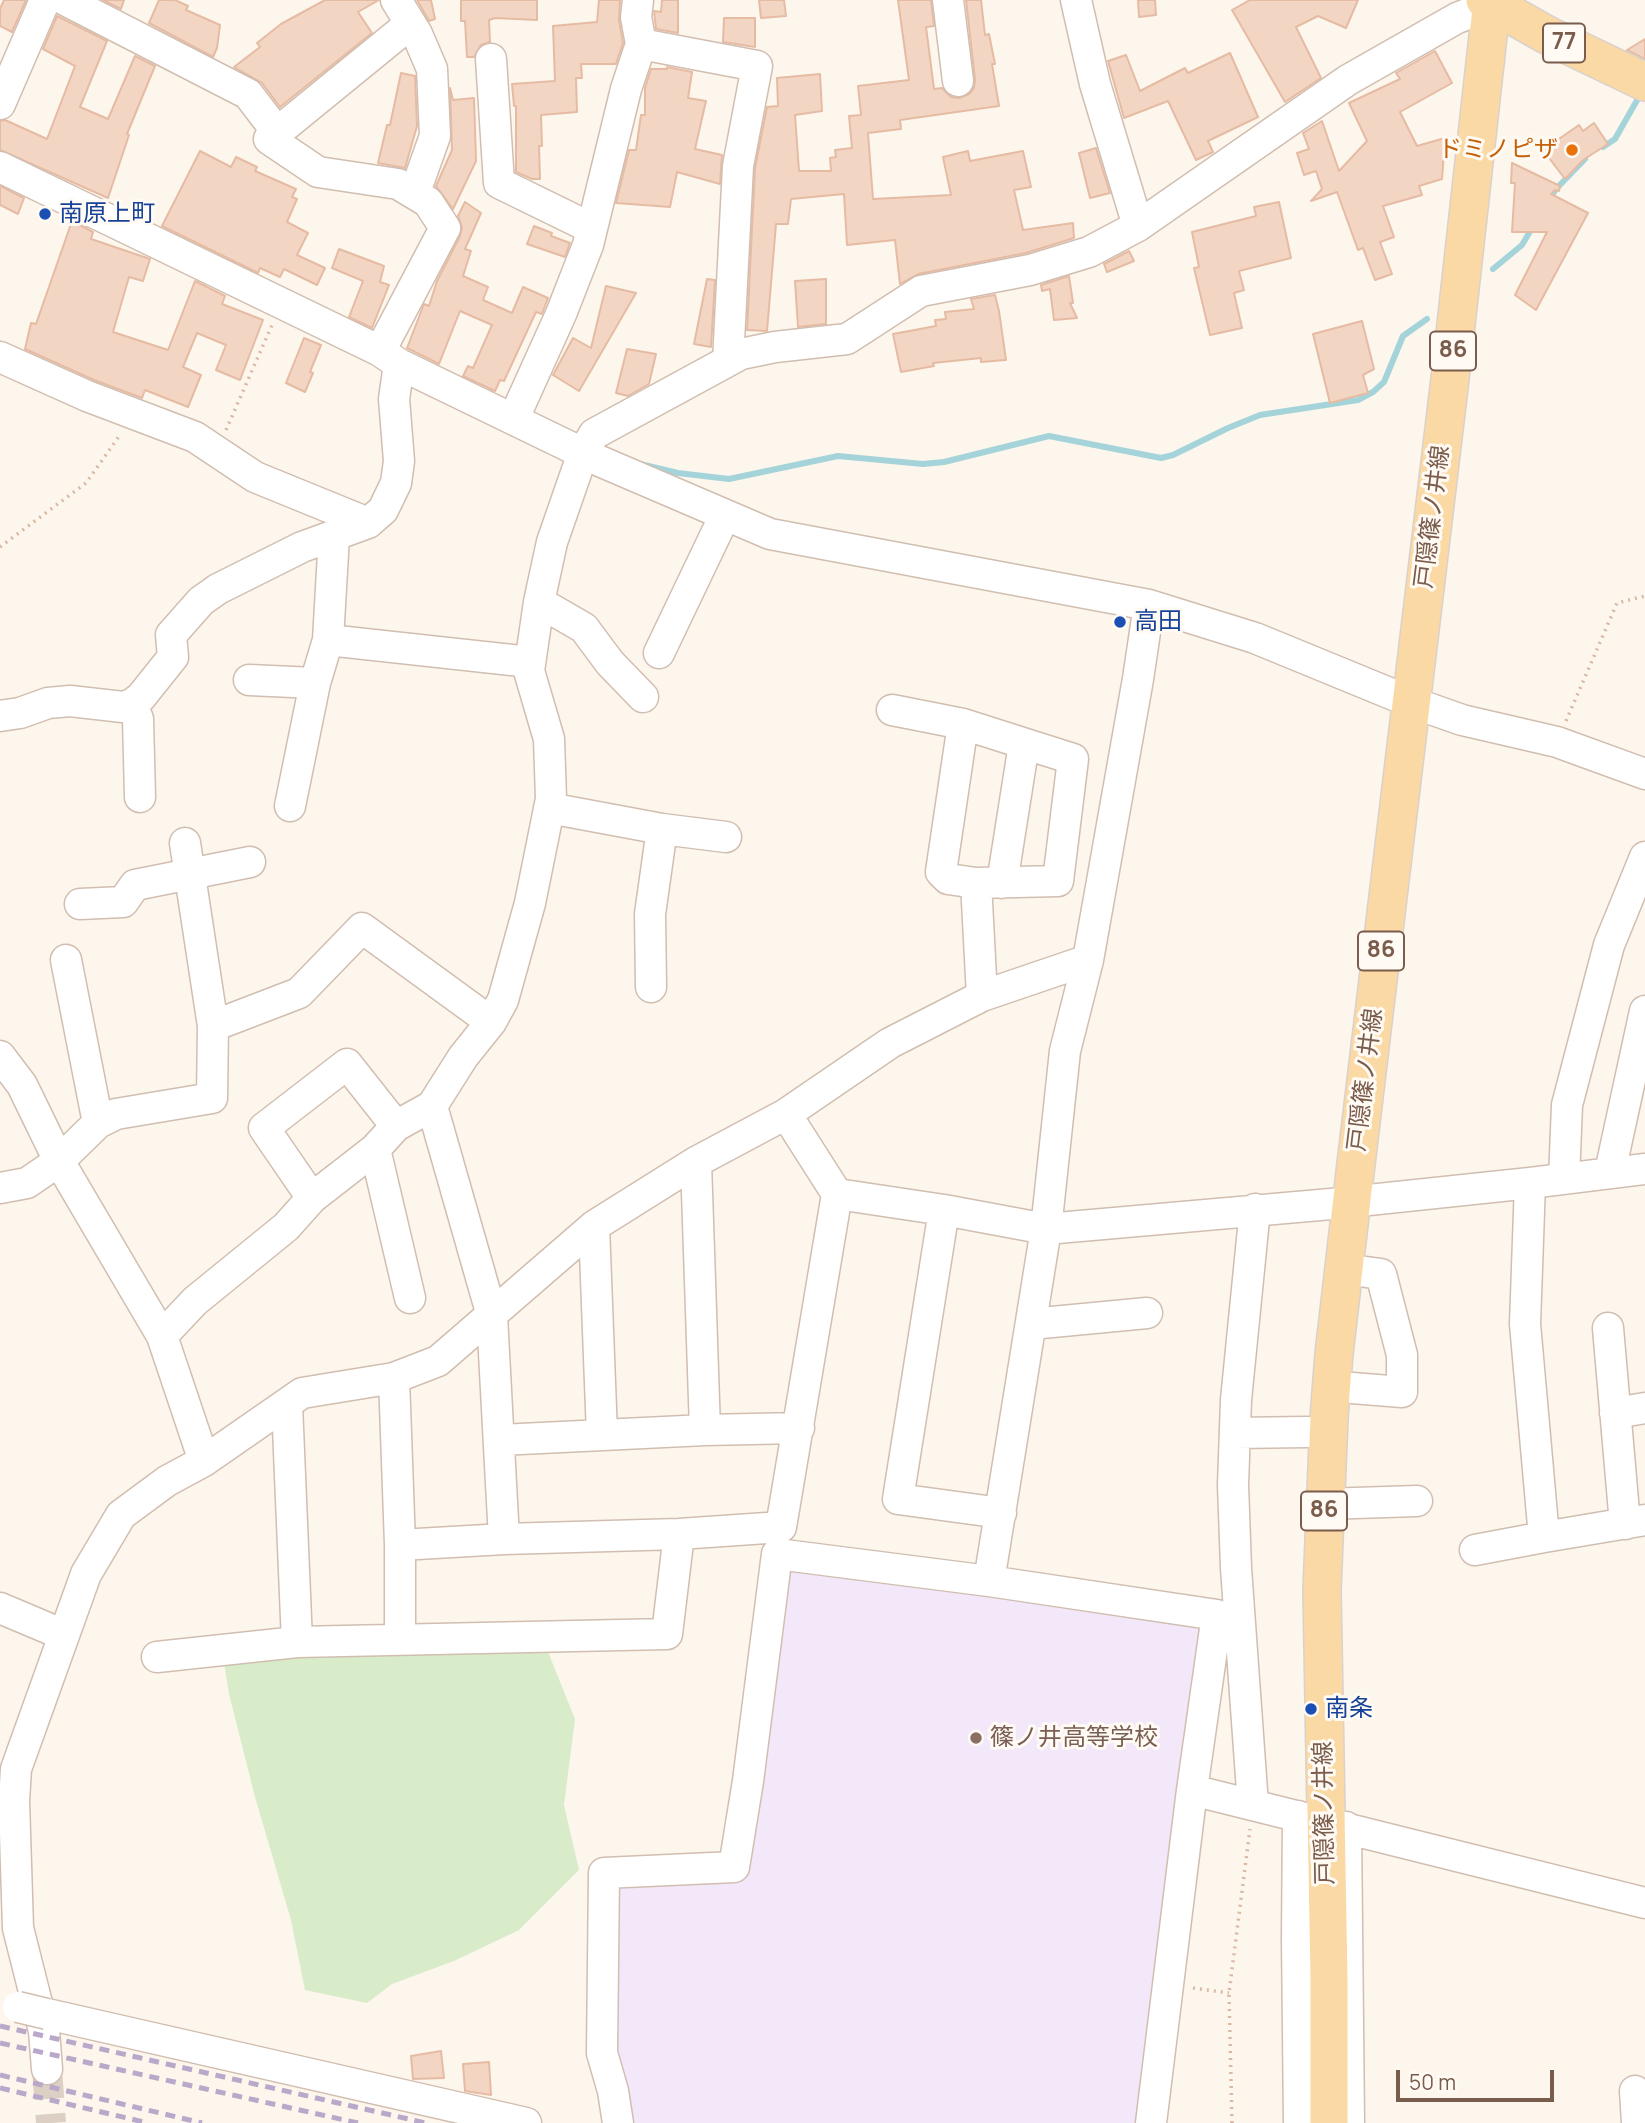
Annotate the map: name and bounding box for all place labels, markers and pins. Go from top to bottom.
place label: ドミノピザ [1438,136,1558,164]
marker: ドミノピザ [1564,142,1580,158]
place label: 南原上町 [59,200,155,228]
marker: 南原上町 [37,206,53,222]
place label: 高田 [1134,608,1182,636]
marker: 高田 [1112,614,1128,630]
place label: 南条 [1325,1695,1373,1723]
marker: 南条 [1303,1701,1319,1717]
place label: 篠ノ井高等学校 [990,1724,1158,1752]
marker: 篠ノ井高等学校 [968,1730,984,1746]

